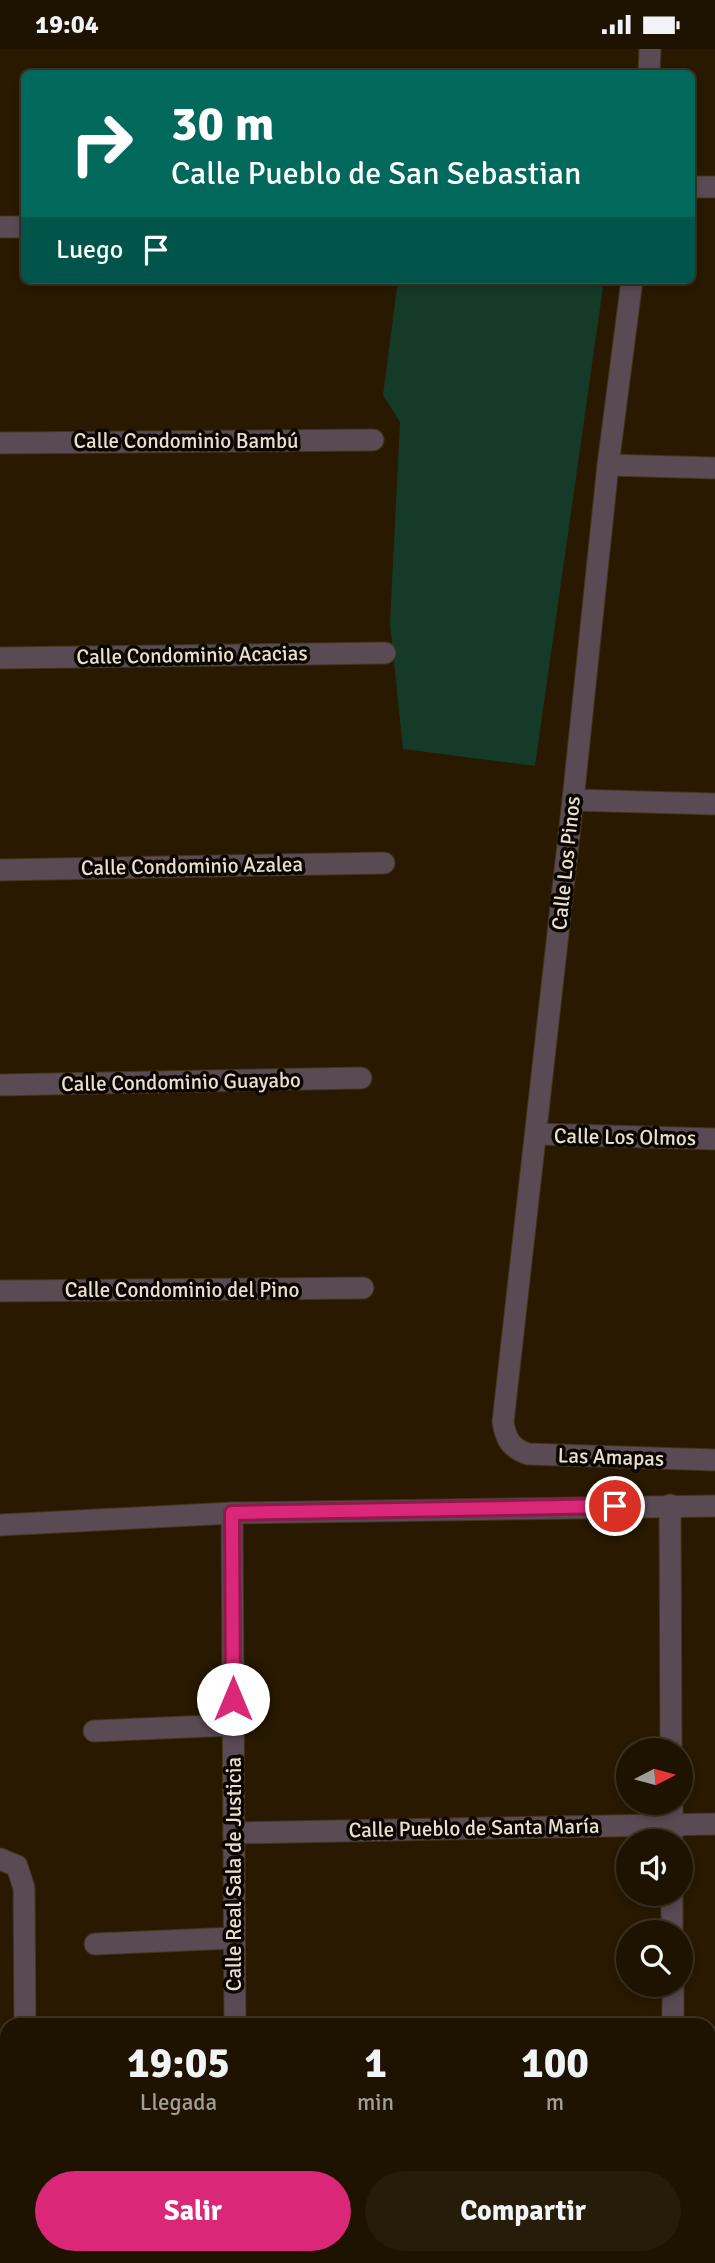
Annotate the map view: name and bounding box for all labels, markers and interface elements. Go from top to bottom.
text: 19:04 [35,9,99,41]
text: 30 m [171,94,274,154]
icon: right [56,98,147,189]
text: Calle Pueblo de San Sebastian [171,154,582,193]
icon: arrive [137,231,175,269]
text: Luego [56,234,123,266]
street label: Calle Condominio Bambú [74,428,298,454]
street label: Calle Condominio Acacias [76,640,308,670]
street label: Calle Los Pinos [546,795,586,931]
street label: Calle Condominio Azalea [81,851,303,881]
street label: Calle Condominio Guayabo [61,1067,301,1097]
street label: Calle Los Olmos [554,1123,696,1151]
street label: Calle Condominio del Pino [65,1277,299,1303]
street label: Las Amapas [557,1442,665,1472]
pin [585,1476,645,1536]
icon: arrive [596,1487,634,1525]
position arrow [196,1662,270,1736]
north arrow [616,1738,693,1815]
map controls [616,1738,693,1997]
street label: Calle Real Sala de Justicia [221,1757,247,1991]
street label: Calle Pueblo de Santa María [348,1813,600,1843]
button: sound [616,1829,693,1906]
button: search [616,1920,693,1997]
text: 19:05 [127,2038,230,2089]
text: 1 [364,2038,387,2089]
text: 100 [521,2038,589,2089]
text: Llegada [140,2088,217,2117]
text: min [357,2088,394,2117]
text: m [546,2088,564,2117]
button: Salir [35,2171,351,2251]
button: Compartir [365,2171,681,2251]

